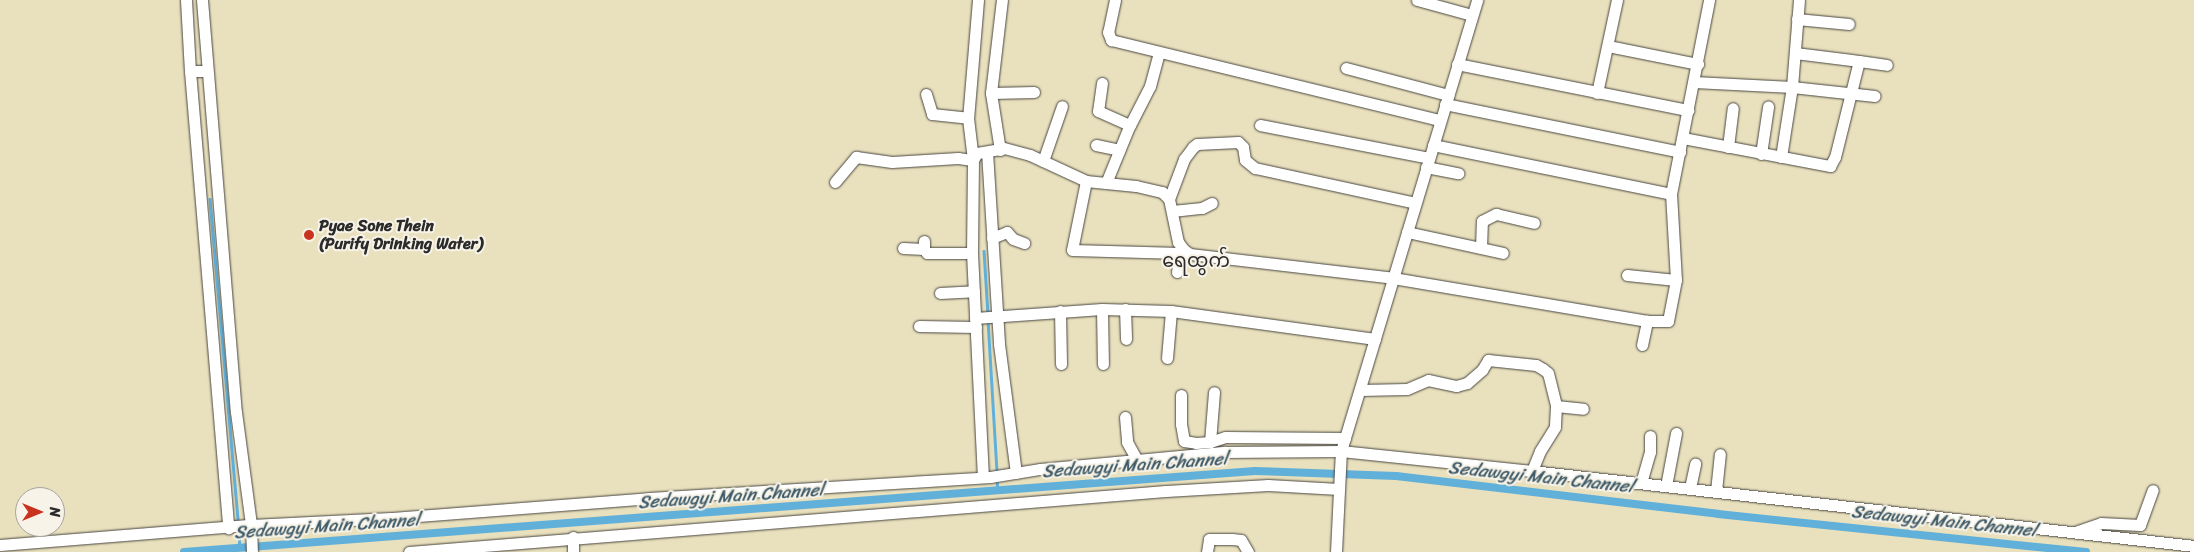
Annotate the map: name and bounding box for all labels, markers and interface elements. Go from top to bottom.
place label: Pyae Sone Thein (Purify Drinking Water) [319,216,484,254]
marker: Pyae Sone Thein (Purify Drinking Water) [303,229,315,241]
district label: ရေထွက် [1162,250,1230,272]
water label: Sedawgyi Main Channel [1041,448,1229,482]
water label: Sedawgyi Main Channel [1447,457,1635,497]
water label: Sedawgyi Main Channel [637,479,825,513]
north arrow [15,487,65,537]
water label: Sedawgyi Main Channel [1850,501,2038,541]
text: N [42,507,67,517]
water label: Sedawgyi Main Channel [233,509,421,543]

